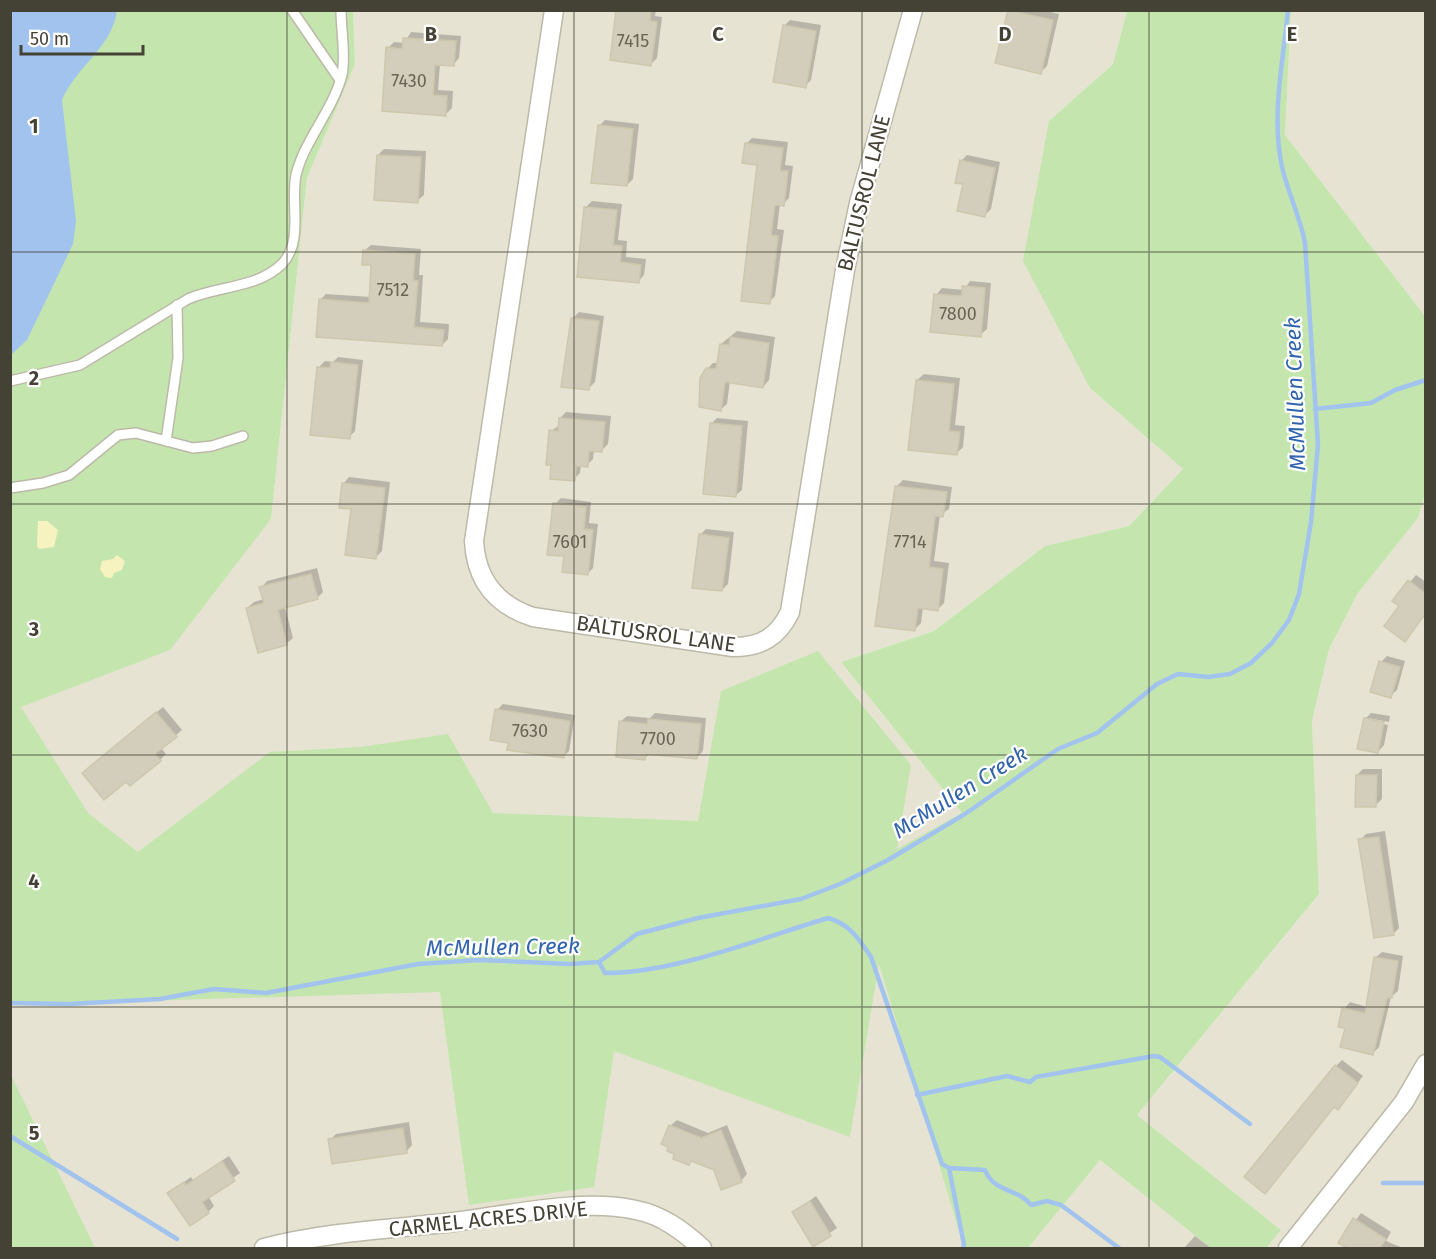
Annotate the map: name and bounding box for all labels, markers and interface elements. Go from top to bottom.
scale bar [21,18,142,56]
text: B [425,22,437,46]
text: C [712,22,724,46]
text: D [998,22,1012,46]
text: E [1287,22,1297,46]
text: 50 m [30,28,69,50]
house number: 7415 [617,30,649,52]
house number: 7430 [391,70,427,92]
street label: BALTUSROL LANE [832,112,896,274]
text: 1 [29,114,39,138]
house number: 7512 [377,279,409,301]
house number: 7800 [939,303,977,325]
water label: McMullen Creek [1279,317,1311,471]
text: 2 [29,366,39,390]
house number: 7601 [553,531,587,553]
house number: 7714 [893,531,927,553]
street label: BALTUSROL LANE [575,610,737,658]
text: 3 [28,617,39,641]
house number: 7630 [512,720,548,742]
house number: 7700 [640,728,676,750]
water label: McMullen Creek [888,740,1032,844]
text: 4 [28,869,40,893]
water label: McMullen Creek [426,932,580,962]
text: 5 [29,1121,40,1145]
street label: CARMEL ACRES DRIVE [387,1196,589,1242]

